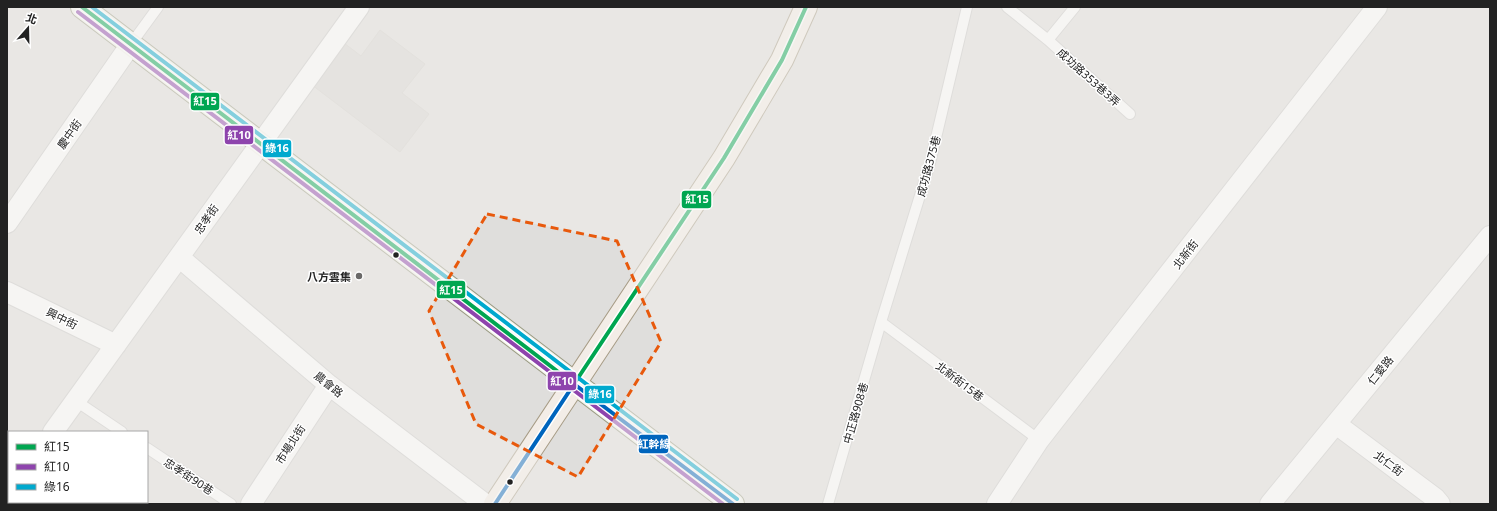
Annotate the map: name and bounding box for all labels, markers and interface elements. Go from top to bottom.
north arrow [8,8,48,48]
text: 北 [24,9,39,27]
street label: 成功路353巷3弄 [1054,45,1124,109]
line badge: 紅15 [190,92,220,111]
text: 紅15 [193,93,217,108]
street label: 慶中街 [53,116,85,152]
line badge: 紅10 [224,125,254,145]
text: 紅10 [227,127,251,142]
street label: 成功路375巷 [913,134,943,198]
line badge: 綠16 [262,139,292,158]
text: 綠16 [265,140,289,155]
line badge: 紅15 [681,190,712,209]
text: 紅15 [685,191,709,206]
street label: 忠孝街 [190,201,222,237]
street label: 北新街 [1169,236,1201,272]
unlabelled marker [391,250,401,260]
place label: 八方雲集 [307,269,351,284]
marker: 八方雲集 [354,271,364,281]
line badge: 紅15 [436,280,466,299]
text: 紅15 [439,282,463,297]
street label: 興中街 [44,304,80,332]
street label: 仁愛路 [1364,352,1396,388]
street label: 北新街15巷 [933,358,987,404]
street label: 農會路 [311,368,347,400]
line badge: 紅10 [547,371,577,391]
text: 紅10 [550,373,574,388]
street label: 中正路908巷 [839,381,871,445]
line badge: 綠16 [584,385,615,404]
text: 綠16 [588,386,612,401]
street label: 市場北街 [272,421,308,467]
legend [8,431,148,503]
line badge: 紅幹線 [638,434,669,454]
text: 紅幹線 [638,436,671,451]
text: 紅15 [44,438,70,455]
street label: 北仁街 [1371,447,1407,479]
street label: 忠孝街90巷 [161,454,217,498]
text: 紅10 [44,458,70,475]
unlabelled marker [505,477,515,487]
text: 綠16 [44,478,70,495]

